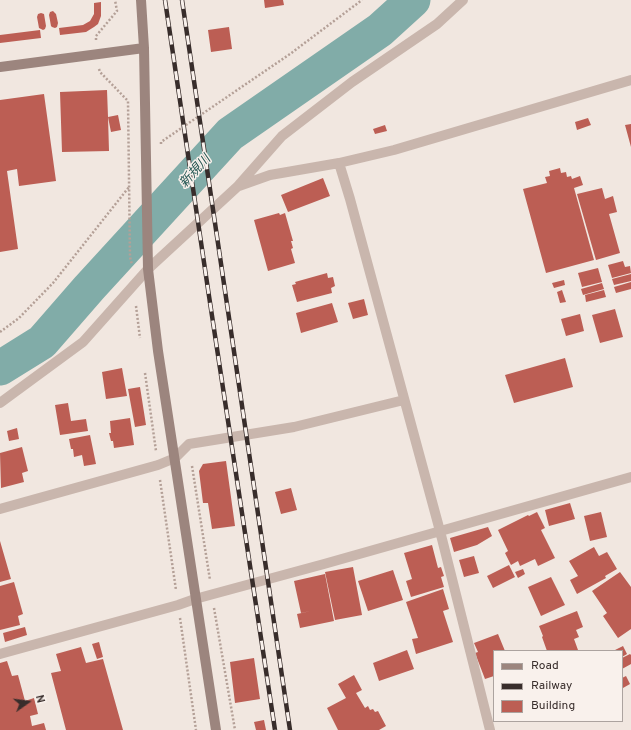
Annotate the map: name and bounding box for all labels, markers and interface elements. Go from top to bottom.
water label: 新規川 [177,152,215,192]
legend [493,650,623,722]
text: Road [531,658,559,674]
text: Railway [531,678,572,694]
north arrow [8,682,48,722]
text: N [32,694,47,705]
text: Building [531,698,575,714]

